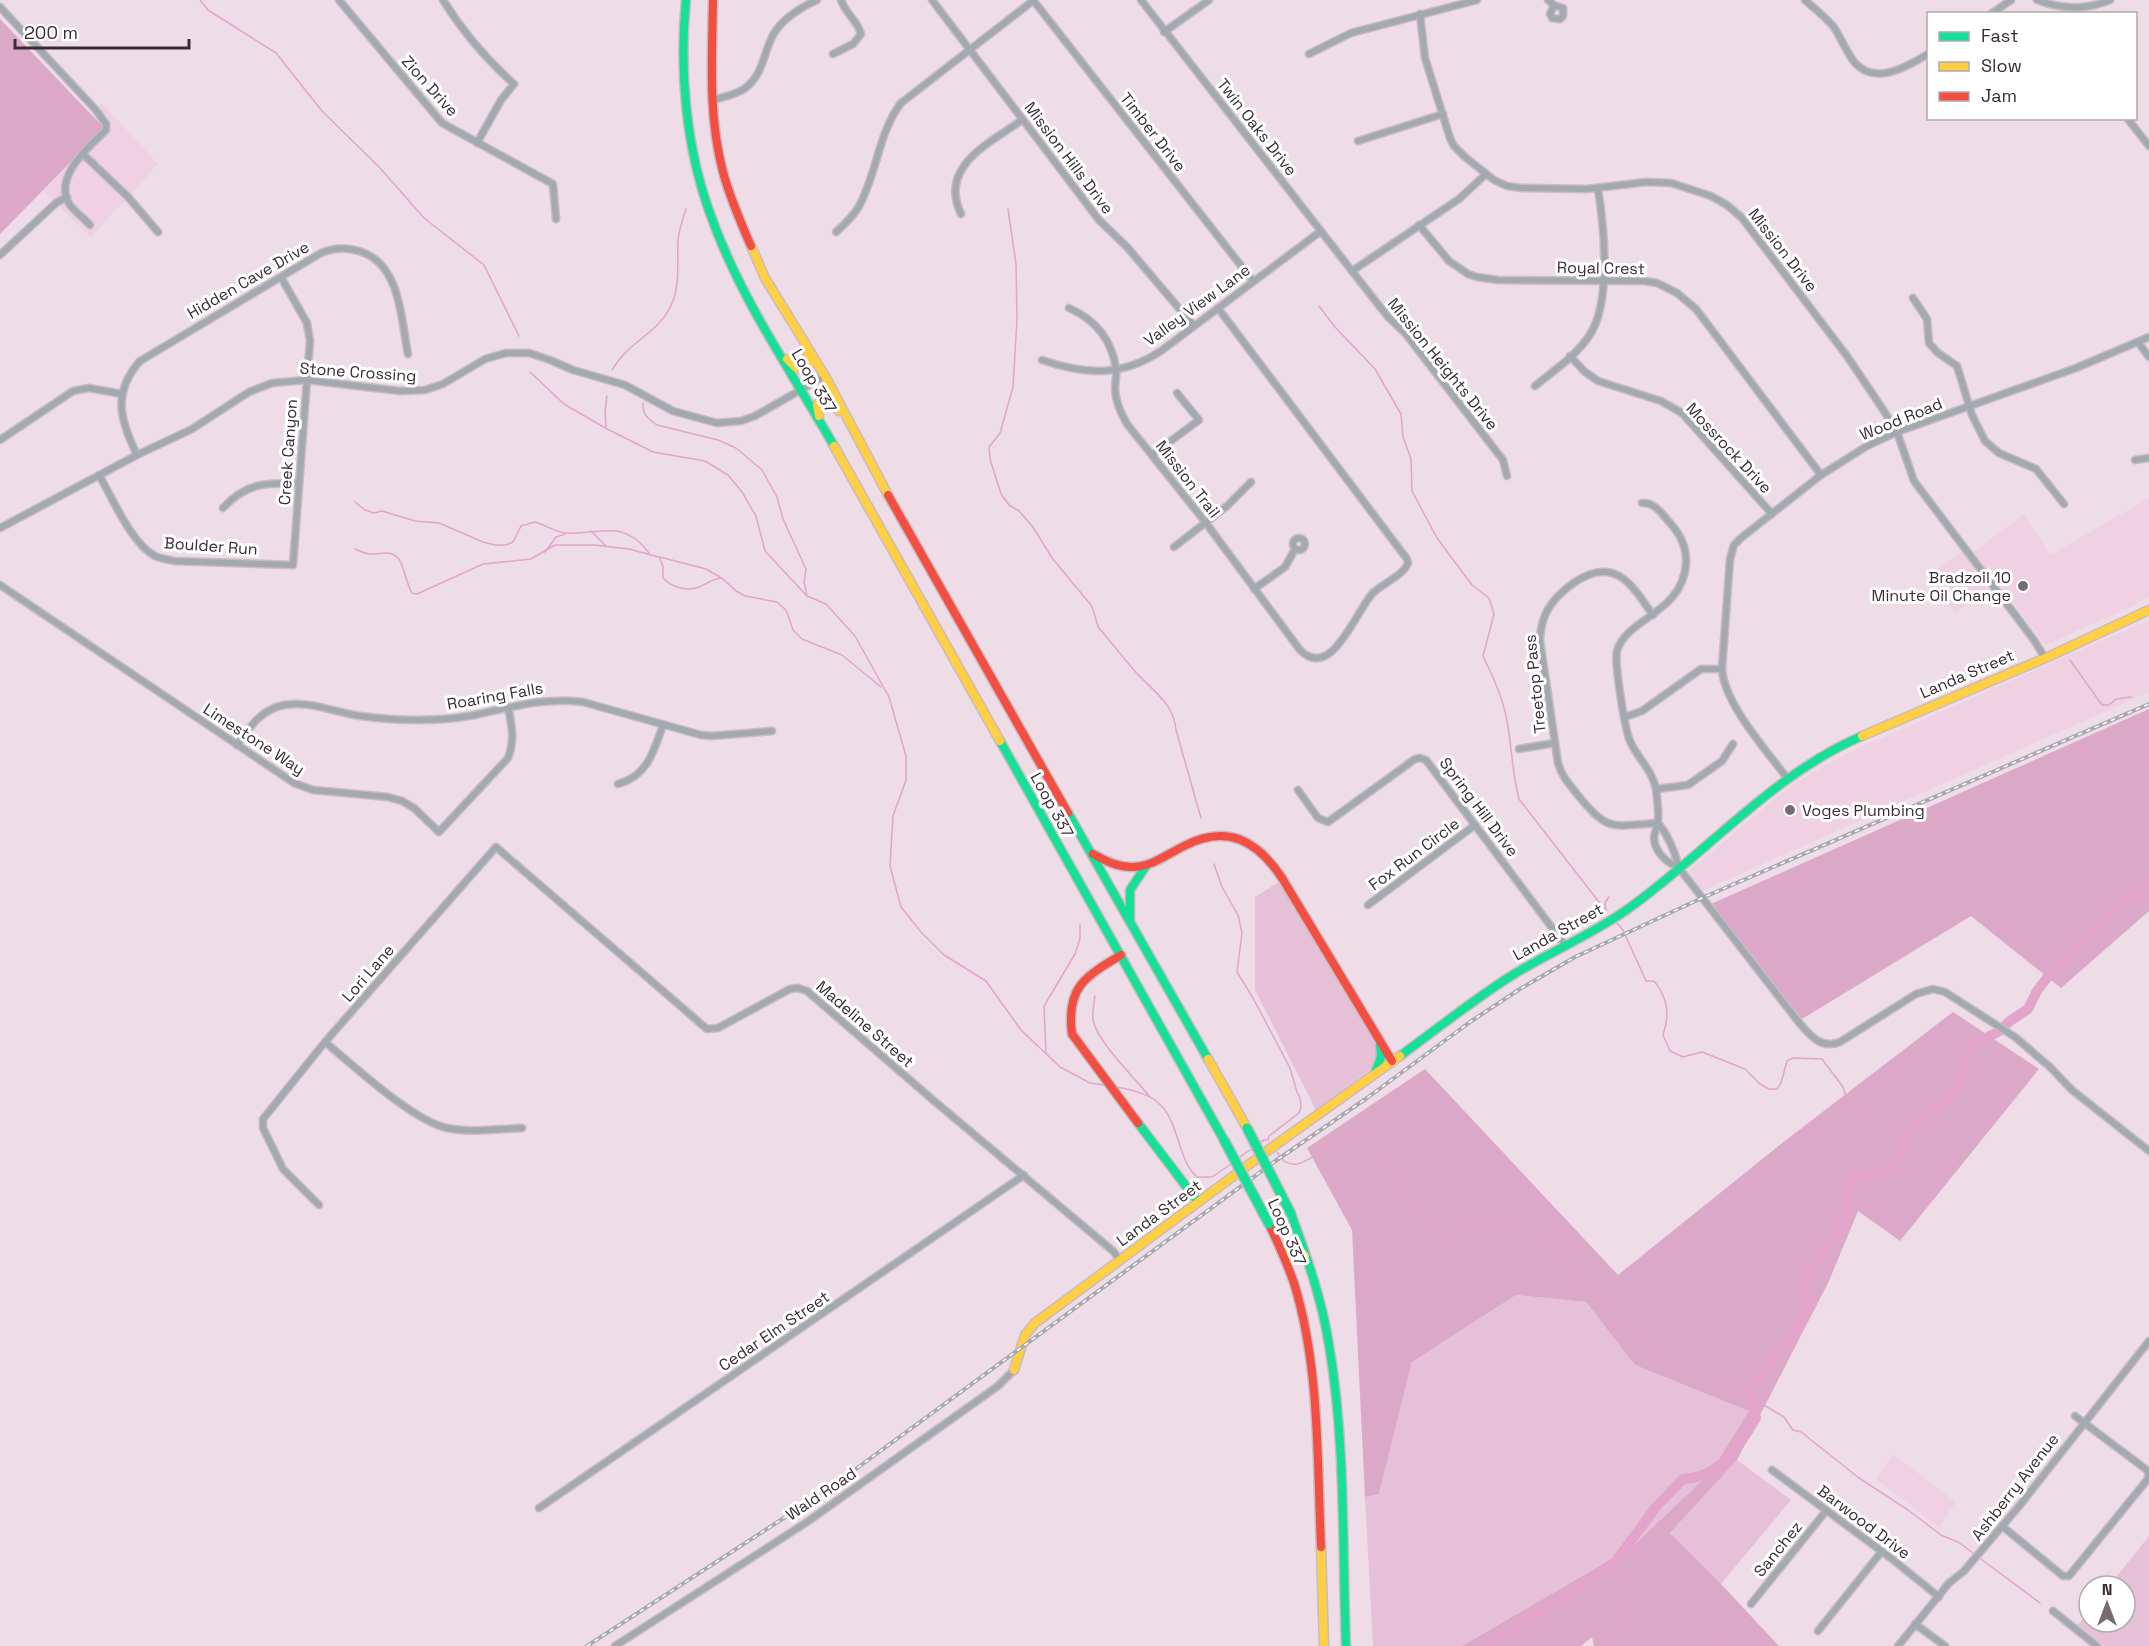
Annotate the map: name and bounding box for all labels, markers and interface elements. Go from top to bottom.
scale bar [15,12,189,50]
legend [1927,12,2137,120]
text: 200 m [24,21,78,44]
text: Fast [1981,24,2018,47]
street label: Zion Drive [397,51,463,121]
text: Slow [1981,54,2022,77]
street label: Twin Oaks Drive [1212,74,1302,180]
text: Jam [1981,84,2017,107]
street label: Timber Drive [1115,88,1191,176]
street label: Mission Hills Drive [1020,98,1118,218]
street label: Mission Drive [1744,204,1822,296]
street label: Hidden Cave Drive [183,236,313,324]
street label: Royal Crest [1557,257,1645,279]
street label: Valley View Lane [1140,259,1254,351]
street label: Mission Heights Drive [1383,294,1503,434]
street label: Loop 337 [787,345,841,417]
street label: Stone Crossing [299,357,417,387]
street label: Wood Road [1857,393,1945,445]
street label: Creek Canyon [274,398,302,506]
street label: Mossrock Drive [1681,398,1777,498]
street label: Mission Trail [1151,436,1225,522]
street label: Boulder Run [163,532,259,560]
place label: Bradzoil 10 Minute Oil Change [1872,567,2011,606]
marker: Bradzoil 10 Minute Oil Change [2016,579,2030,593]
street label: Treetop Pass [1519,633,1551,735]
street label: Landa Street [1917,645,2017,703]
street label: Roaring Falls [445,677,545,715]
street label: Limestone Way [199,698,309,780]
street label: Spring Hill Drive [1435,753,1523,861]
street label: Loop 337 [1026,769,1078,841]
place label: Voges Plumbing [1802,800,1925,821]
marker: Voges Plumbing [1783,803,1797,817]
street label: Fox Run Circle [1364,813,1464,895]
street label: Landa Street [1509,899,1607,965]
street label: Lori Lane [337,940,399,1006]
street label: Madeline Street [812,976,918,1072]
street label: Landa Street [1112,1175,1206,1251]
street label: Loop 337 [1263,1195,1311,1269]
street label: Cedar Elm Street [715,1286,833,1376]
street label: Ashberry Avenue [1967,1429,2063,1545]
street label: Wald Road [782,1463,860,1525]
street label: Barwood Drive [1813,1480,1915,1564]
street label: Sanchez [1749,1517,1807,1581]
north arrow [2077,1574,2137,1634]
text: N [2102,1579,2112,1600]

